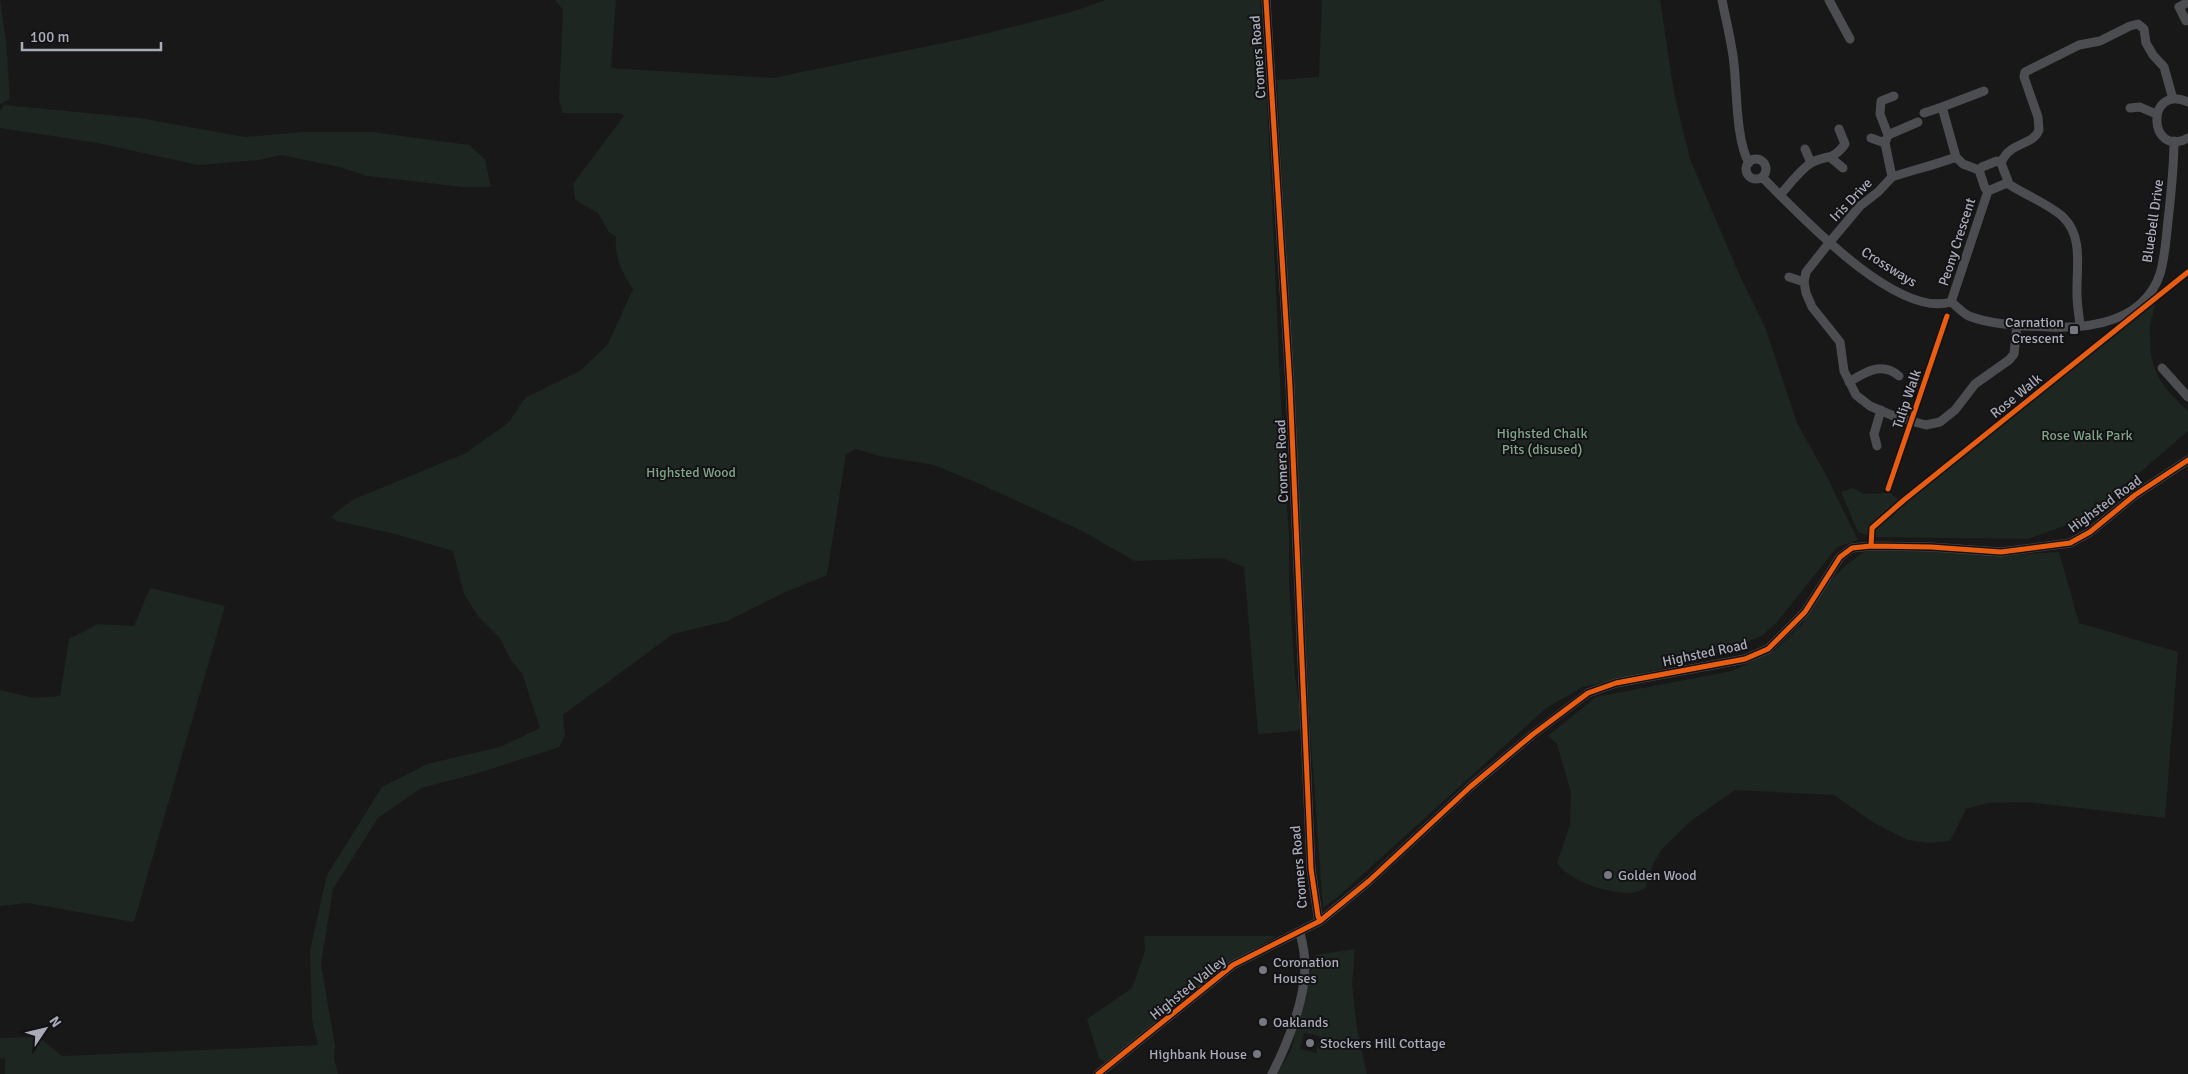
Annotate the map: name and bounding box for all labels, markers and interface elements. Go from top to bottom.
street label: Cromers Road [1247,15,1269,99]
scale bar [22,20,161,52]
text: 100 m [30,28,70,46]
street label: Iris Drive [1826,175,1876,225]
street label: Bluebell Drive [2139,178,2167,264]
street label: Peony Crescent [1935,196,1979,288]
street label: Crossways [1858,243,1920,291]
place label: Carnation Crescent [2005,314,2064,347]
marker: Carnation Crescent [2068,324,2080,336]
street label: Tulip Walk [1889,367,1925,431]
street label: Rose Walk [1987,370,2045,422]
street label: Cromers Road [1272,419,1292,503]
park label: Highsted Chalk Pits (disused) [1497,425,1587,458]
park label: Rose Walk Park [2041,427,2133,444]
park label: Highsted Wood [646,464,736,481]
street label: Highsted Road [2065,472,2145,536]
street label: Highsted Road [1661,636,1749,670]
street label: Cromers Road [1287,825,1311,909]
place label: Golden Wood [1618,867,1697,884]
marker: Golden Wood [1602,869,1614,881]
street label: Highsted Valley [1147,952,1230,1024]
place label: Coronation Houses [1273,954,1339,987]
marker: Coronation Houses [1257,964,1269,976]
north arrow [20,1004,70,1054]
text: N [45,1013,65,1031]
place label: Oaklands [1273,1014,1328,1031]
marker: Oaklands [1257,1016,1269,1028]
place label: Stockers Hill Cottage [1320,1035,1446,1052]
marker: Stockers Hill Cottage [1304,1037,1316,1049]
place label: Highbank House [1149,1046,1247,1063]
marker: Highbank House [1251,1048,1263,1060]

